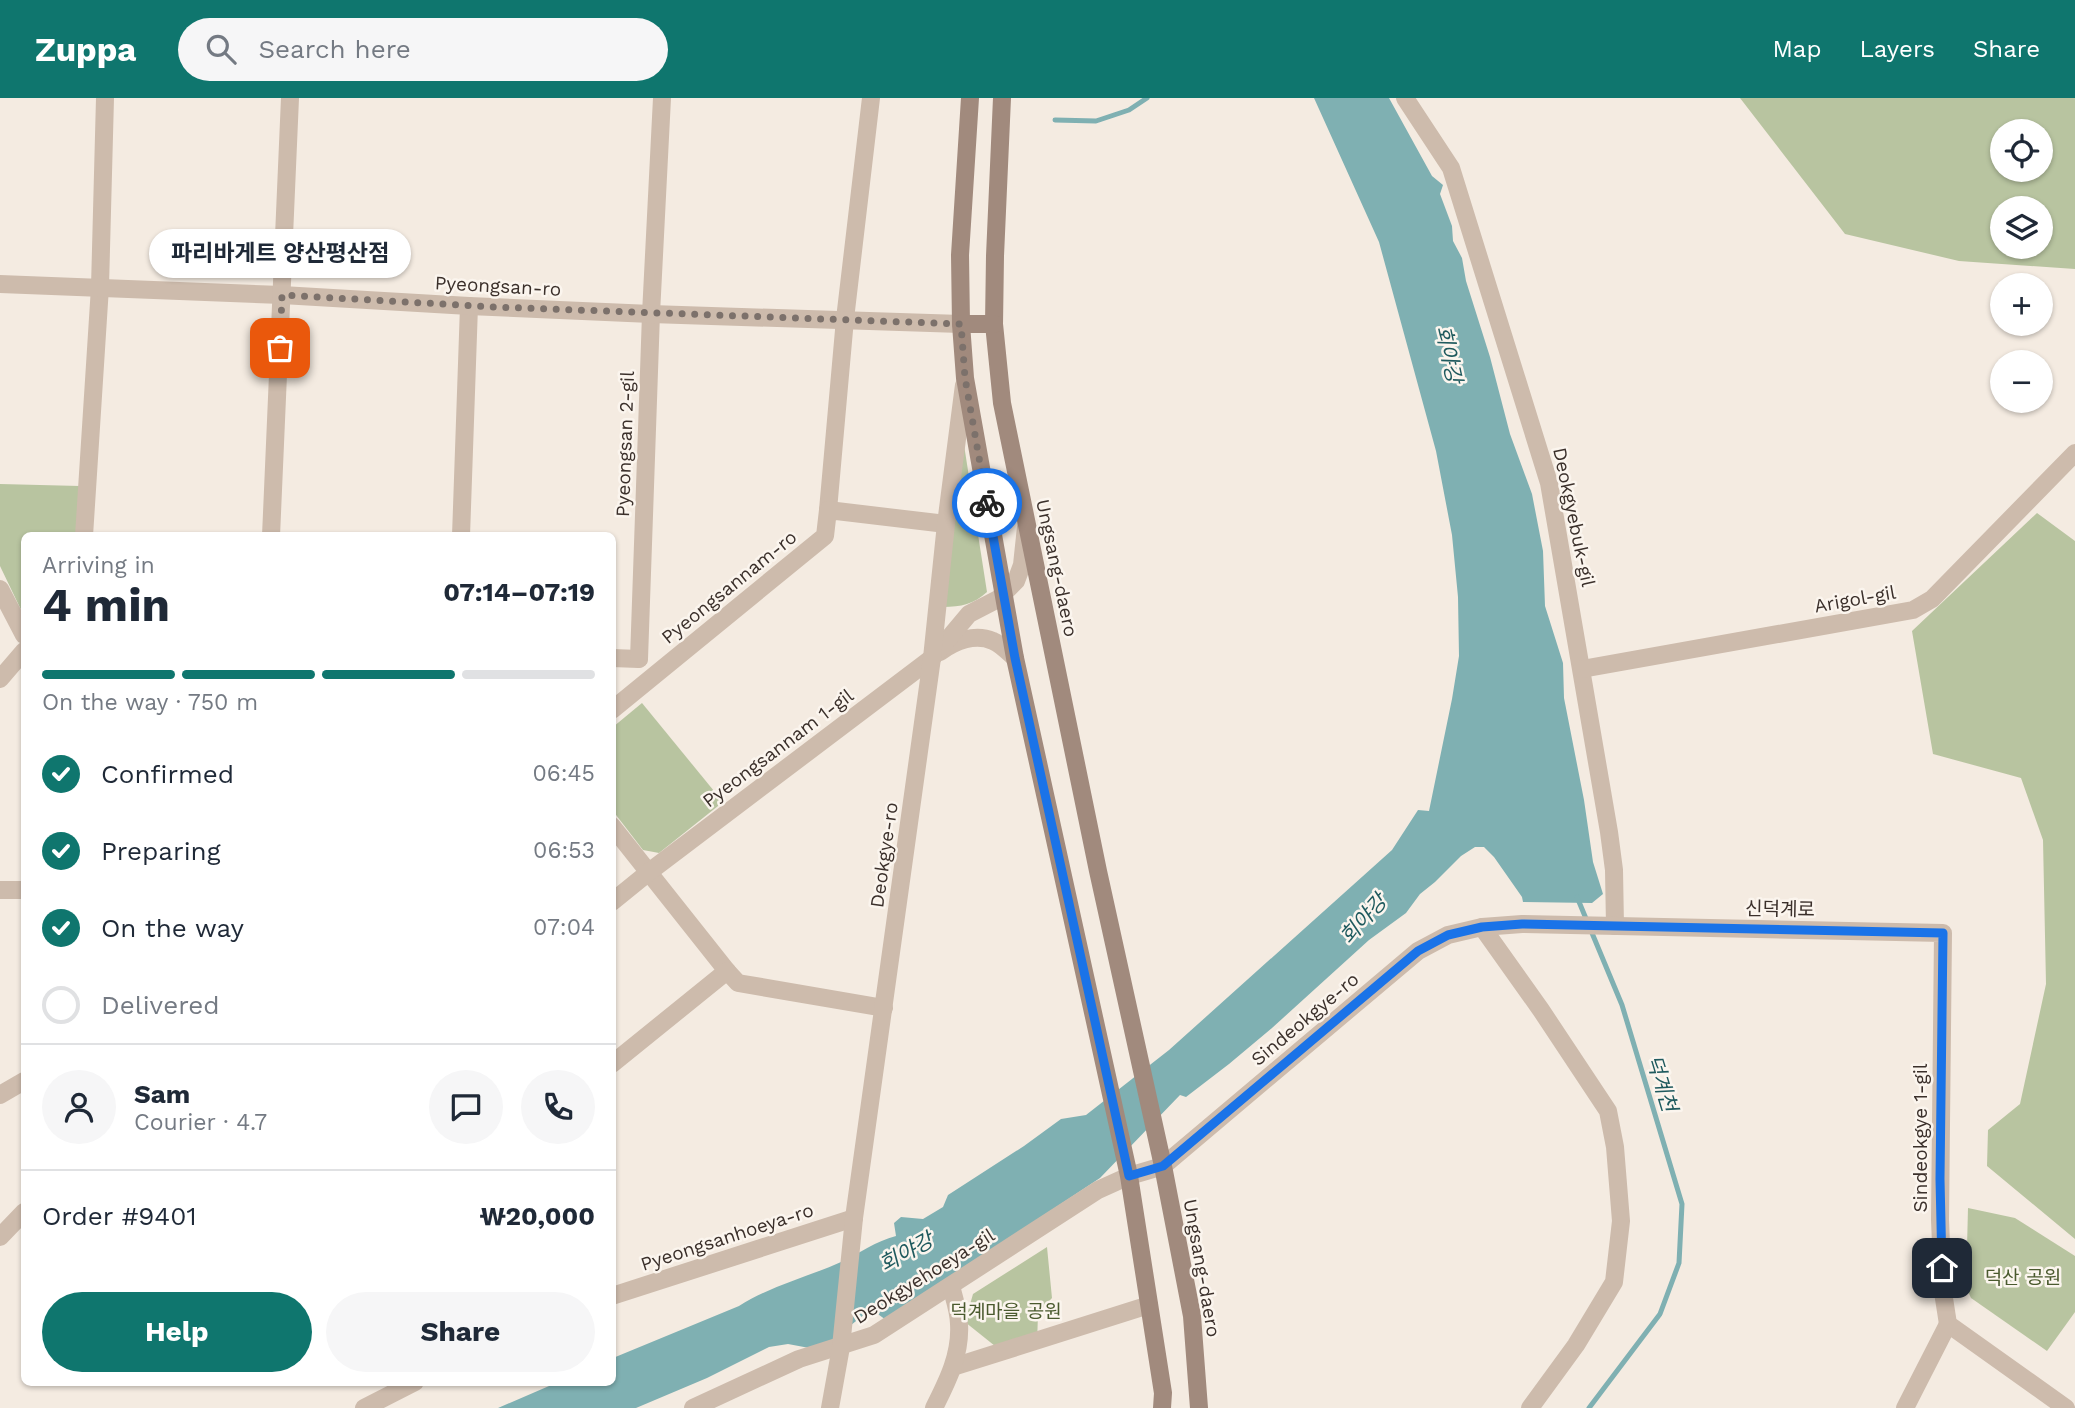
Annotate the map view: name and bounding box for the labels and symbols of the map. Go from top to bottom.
callout: 파리바게트 양산평산점 [149,229,411,278]
street label: Pyeongsan-ro [434,271,562,301]
pin [250,318,310,378]
water label: 회야강 [1431,323,1468,388]
street label: Pyeongsan 2-gil [611,370,639,517]
street label: Deokgyebuk-gil [1548,445,1600,589]
courier [952,468,1022,538]
street label: Ungsang-daero [1031,497,1083,639]
street label: Pyeongsannam-ro [657,525,801,649]
street label: Arigol-gil [1812,580,1898,617]
street label: Pyeongsannam 1-gil [698,684,858,812]
street label: Deokgye-ro [865,801,903,909]
water label: 회야강 [1334,887,1393,949]
street label: 신덕계로 [1745,897,1815,921]
street label: Sindeokgye-ro [1247,967,1363,1071]
water label: 덕계천 [1642,1052,1683,1117]
street label: Sindeokgye 1-gil [1909,1063,1932,1213]
street label: Ungsang-daero [1179,1197,1225,1339]
street label: Pyeongsanhoeya-ro [638,1198,816,1276]
street label: Deokgyehoeya-gil [849,1223,999,1329]
water label: 회야강 [875,1226,940,1277]
pin [1912,1238,1972,1298]
park label: 덕산 공원 [1985,1266,2061,1289]
park label: 덕계마을 공원 [950,1300,1062,1323]

